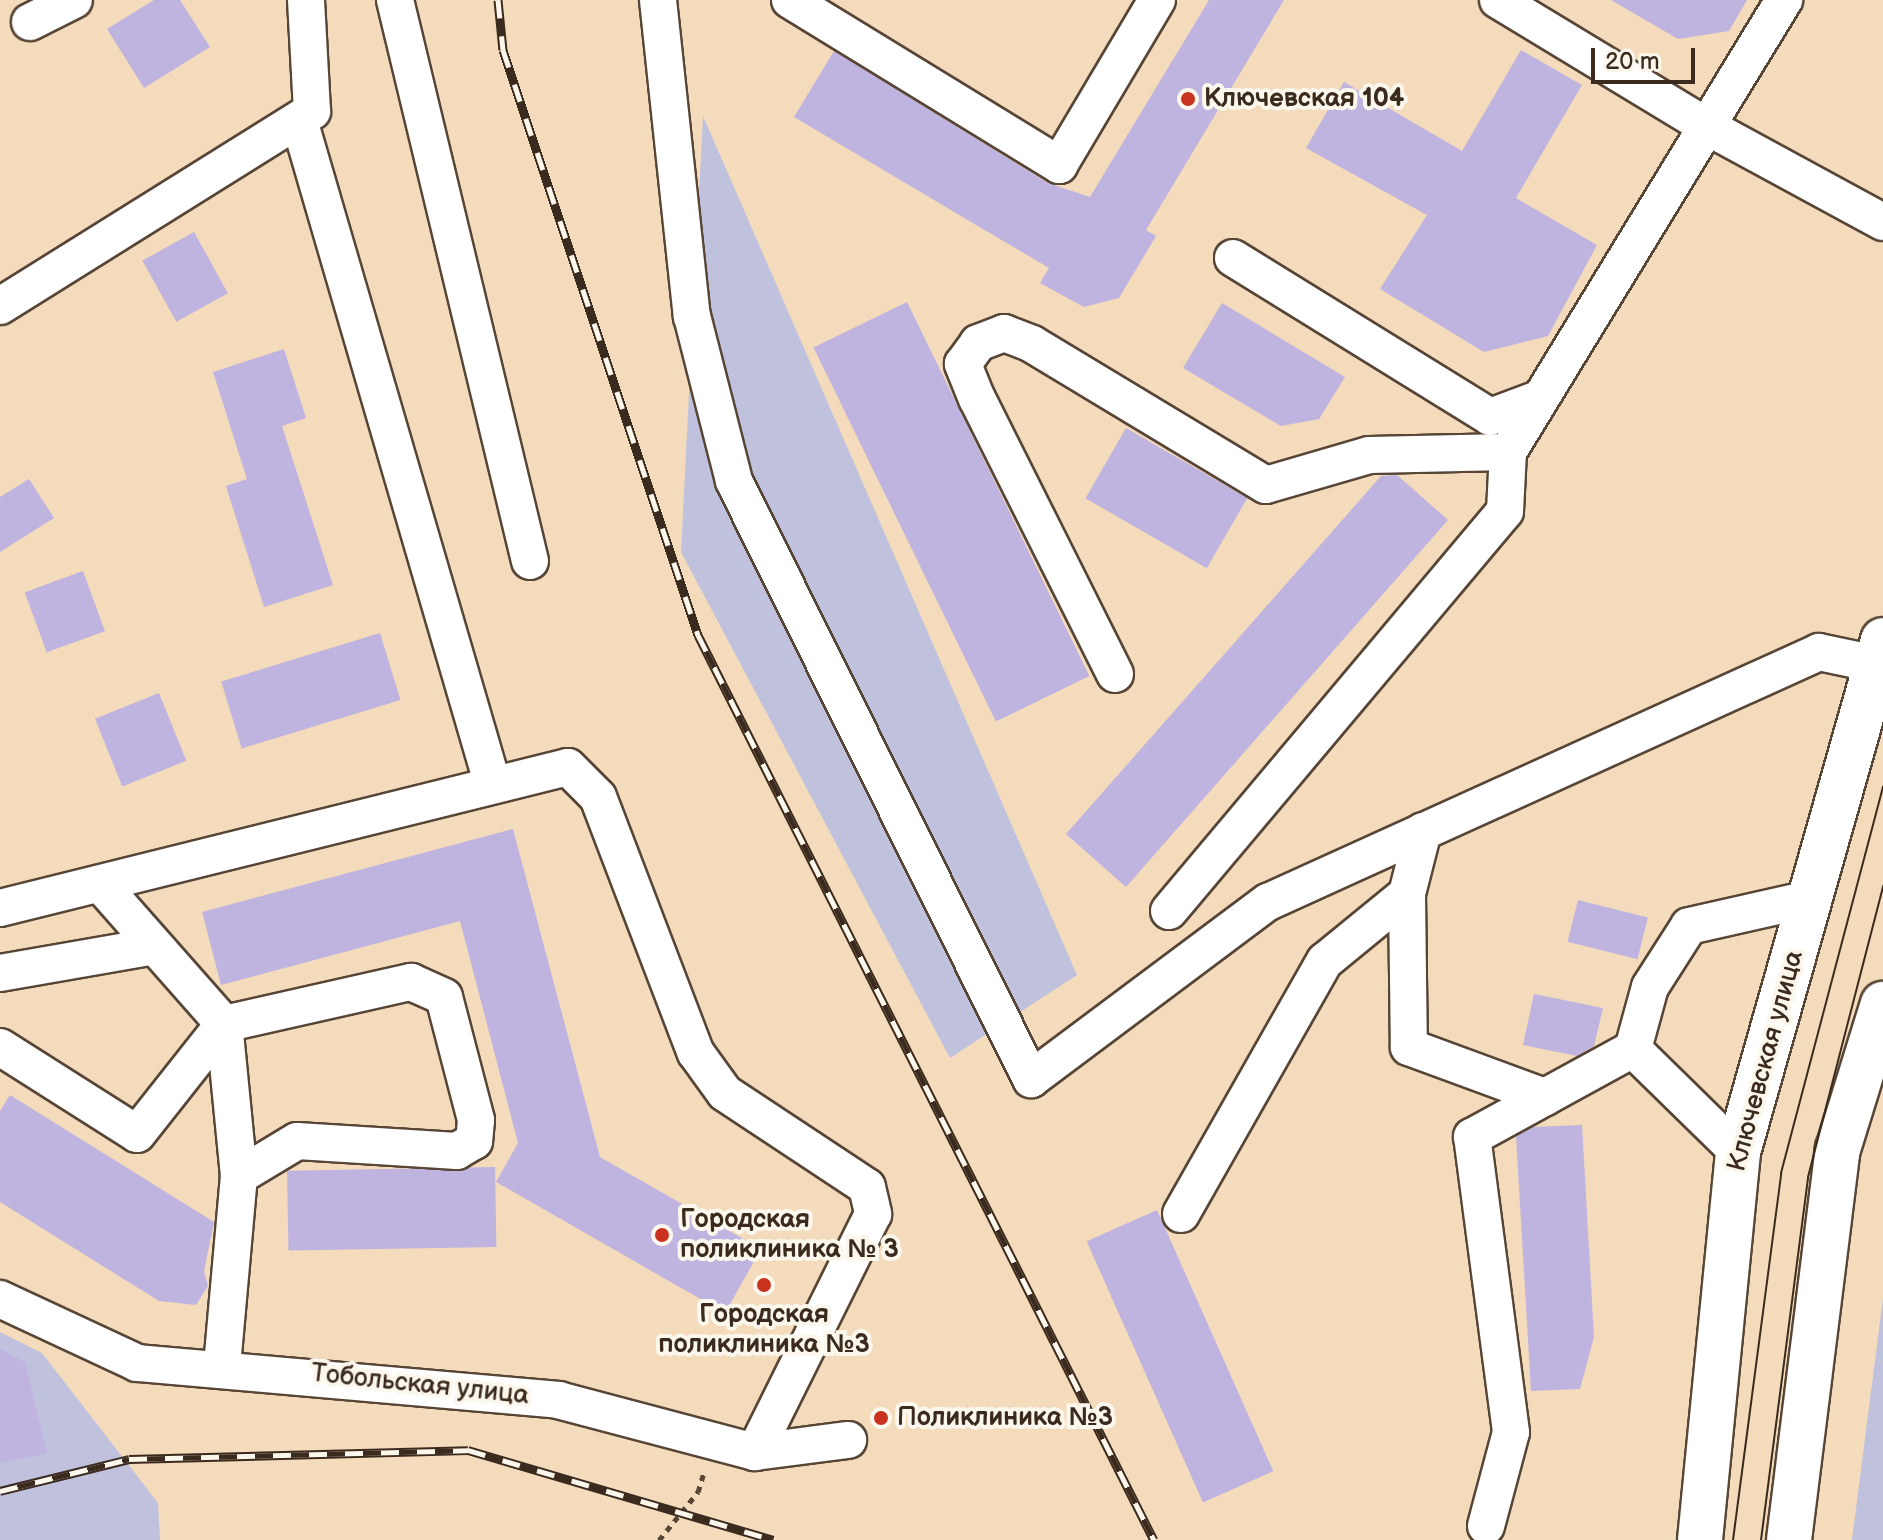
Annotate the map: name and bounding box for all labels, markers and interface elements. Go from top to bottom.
scale bar [1595,32,1699,82]
text: 20 m [1605,47,1660,76]
place label: Ключевская 104 [1204,83,1404,115]
marker: Ключевская 104 [1179,90,1197,108]
street label: Ключевская улица [1722,947,1810,1175]
place label: Городская поликлиника № 3 [680,1204,899,1266]
marker: Городская поликлиника № 3 [651,1224,673,1246]
marker: Городская поликлиника №3 [753,1274,775,1296]
place label: Городская поликлиника №3 [658,1299,870,1360]
street label: Тобольская улица [310,1358,530,1412]
place label: Поликлиника №3 [897,1402,1113,1434]
marker: Поликлиника №3 [872,1409,890,1427]

